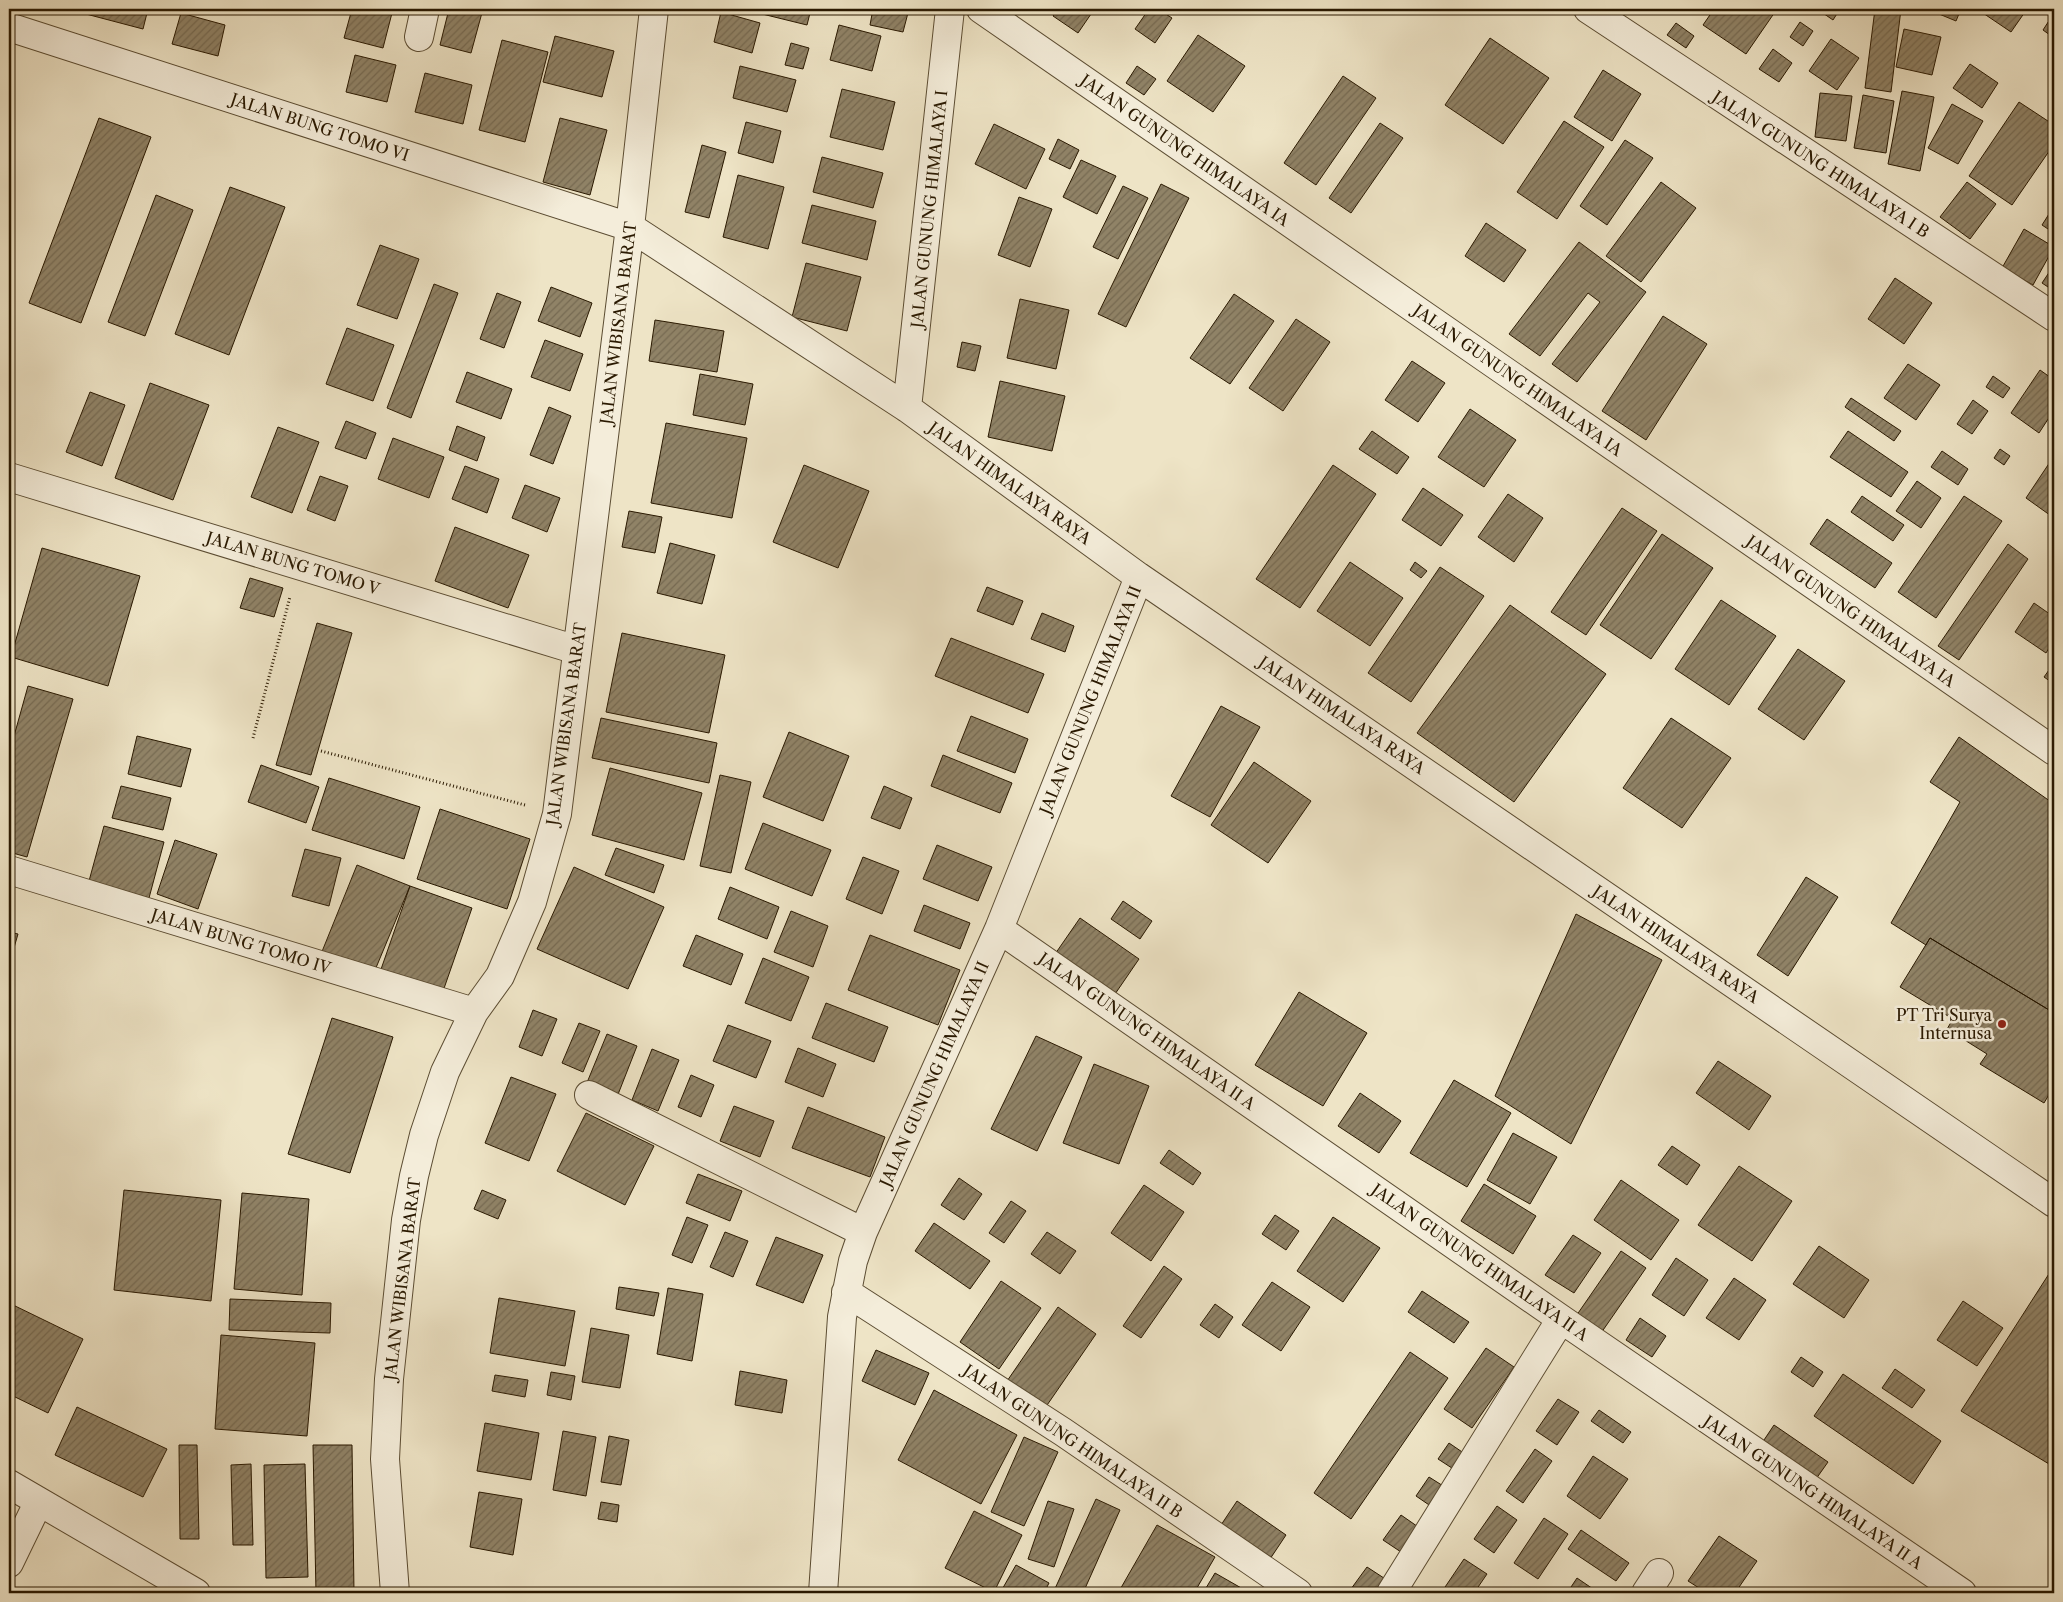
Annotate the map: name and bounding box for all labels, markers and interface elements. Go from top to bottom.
street label: JALAN GUNUNG HIMALAYA IA [1074,68,1294,231]
street label: JALAN GUNUNG HIMALAYA I B [1706,85,1933,242]
street label: JALAN BUNG TOMO VI [225,88,412,165]
street label: JALAN GUNUNG HIMALAYA I [906,89,951,332]
street label: JALAN WIBISANA BARAT [595,220,640,429]
street label: JALAN GUNUNG HIMALAYA IA [1407,298,1627,461]
street label: JALAN HIMALAYA RAYA [922,415,1096,549]
street label: JALAN BUNG TOMO V [201,526,383,599]
street label: JALAN GUNUNG HIMALAYA IA [1740,529,1960,692]
street label: JALAN GUNUNG HIMALAYA II [1034,583,1145,820]
street label: JALAN WIBISANA BARAT [541,621,590,830]
street label: JALAN HIMALAYA RAYA [1253,650,1430,779]
street label: JALAN HIMALAYA RAYA [1587,879,1764,1008]
street label: JALAN BUNG TOMO IV [146,903,334,978]
street label: JALAN GUNUNG HIMALAYA II A [1032,946,1260,1115]
street label: JALAN GUNUNG HIMALAYA II [874,958,993,1193]
place label: PT Tri Surya Internusa [1896,1005,1993,1043]
marker: PT Tri Surya Internusa [1996,1018,2008,1030]
street label: JALAN WIBISANA BARAT [379,1176,424,1385]
street label: JALAN GUNUNG HIMALAYA II A [1365,1177,1593,1346]
street label: JALAN GUNUNG HIMALAYA II B [957,1358,1187,1522]
street label: JALAN GUNUNG HIMALAYA II A [1697,1409,1927,1574]

